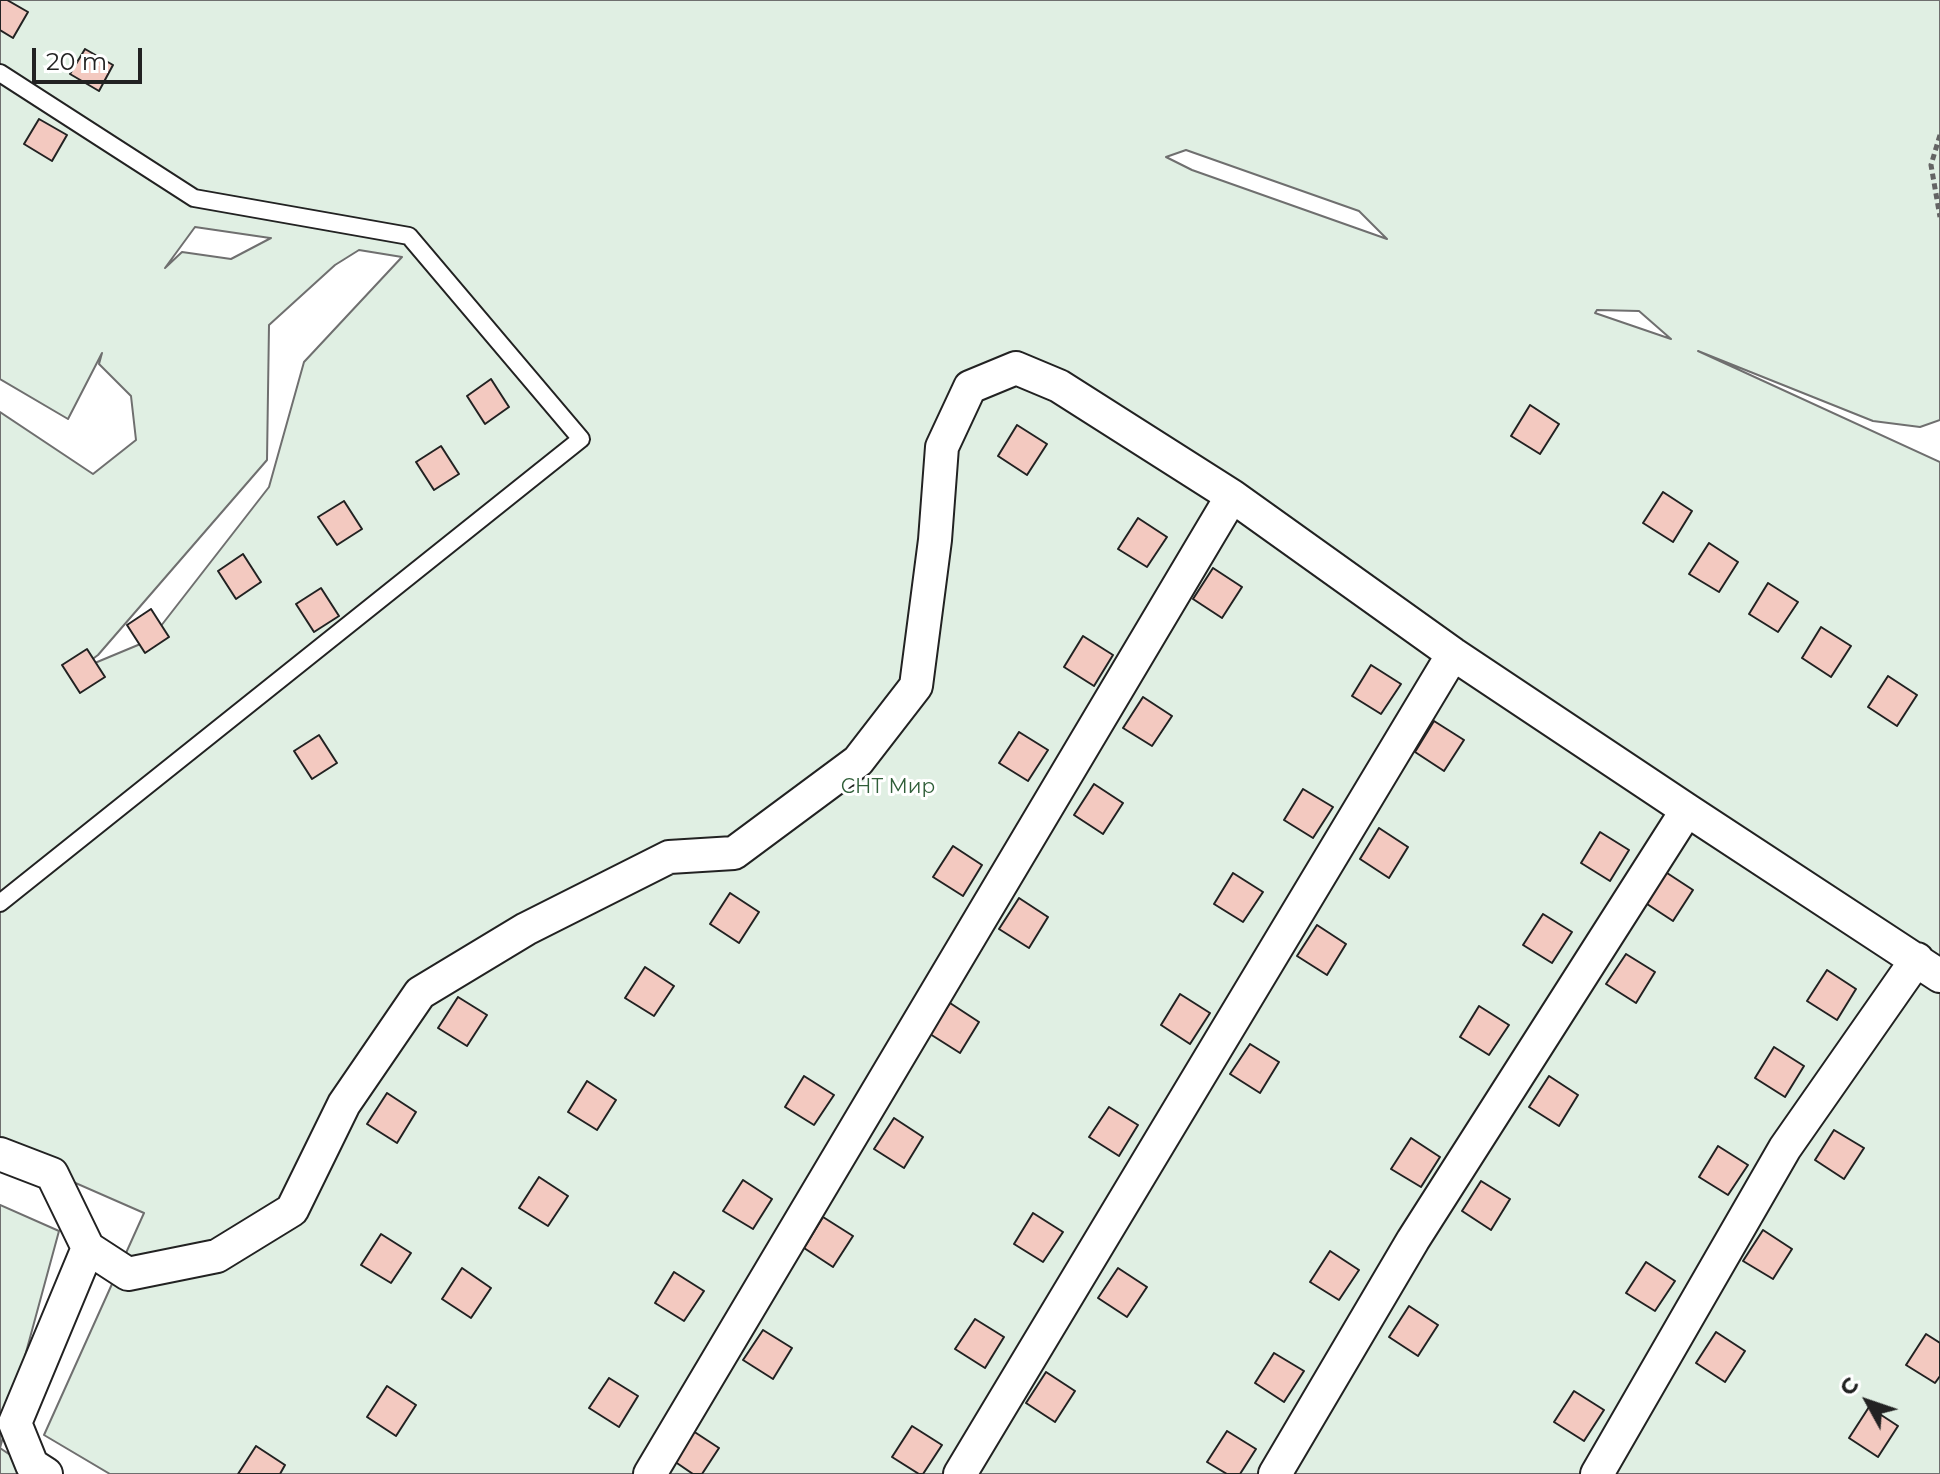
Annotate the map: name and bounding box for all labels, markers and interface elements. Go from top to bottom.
scale bar [36,32,146,82]
text: 20 m [46,47,107,76]
park label: СНТ Мир [841,775,935,799]
north arrow [1828,1362,1908,1442]
text: С [1834,1371,1865,1401]

